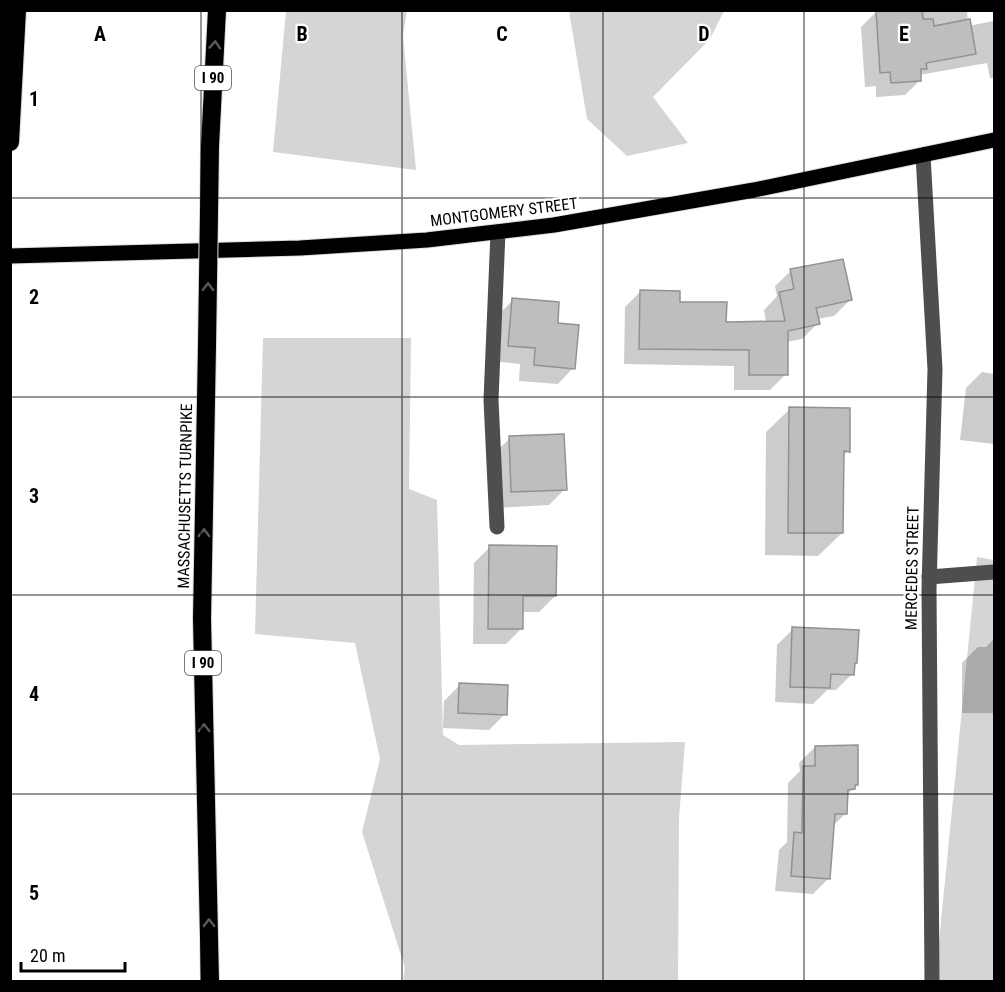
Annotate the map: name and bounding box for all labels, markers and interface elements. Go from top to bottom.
text: A [94,22,106,46]
text: B [296,22,308,46]
text: C [496,22,508,46]
text: D [698,22,710,46]
text: E [899,22,909,46]
one-way arrow [208,41,221,50]
road number: I 90 [195,66,231,90]
text: 1 [29,87,39,111]
street label: MONTGOMERY STREET [429,194,579,230]
one-way arrow [201,282,214,291]
text: 2 [29,285,39,309]
street label: MASSACHUSETTS TURNPIKE [174,403,196,589]
text: 3 [29,484,39,508]
street label: MERCEDES STREET [901,506,923,630]
one-way arrow [197,529,210,538]
road number: I 90 [185,651,221,675]
text: 4 [29,682,39,706]
one-way arrow [198,724,211,733]
text: 5 [29,881,39,905]
one-way arrow [202,919,215,928]
scale bar [21,935,124,973]
text: 20 m [30,945,65,966]

